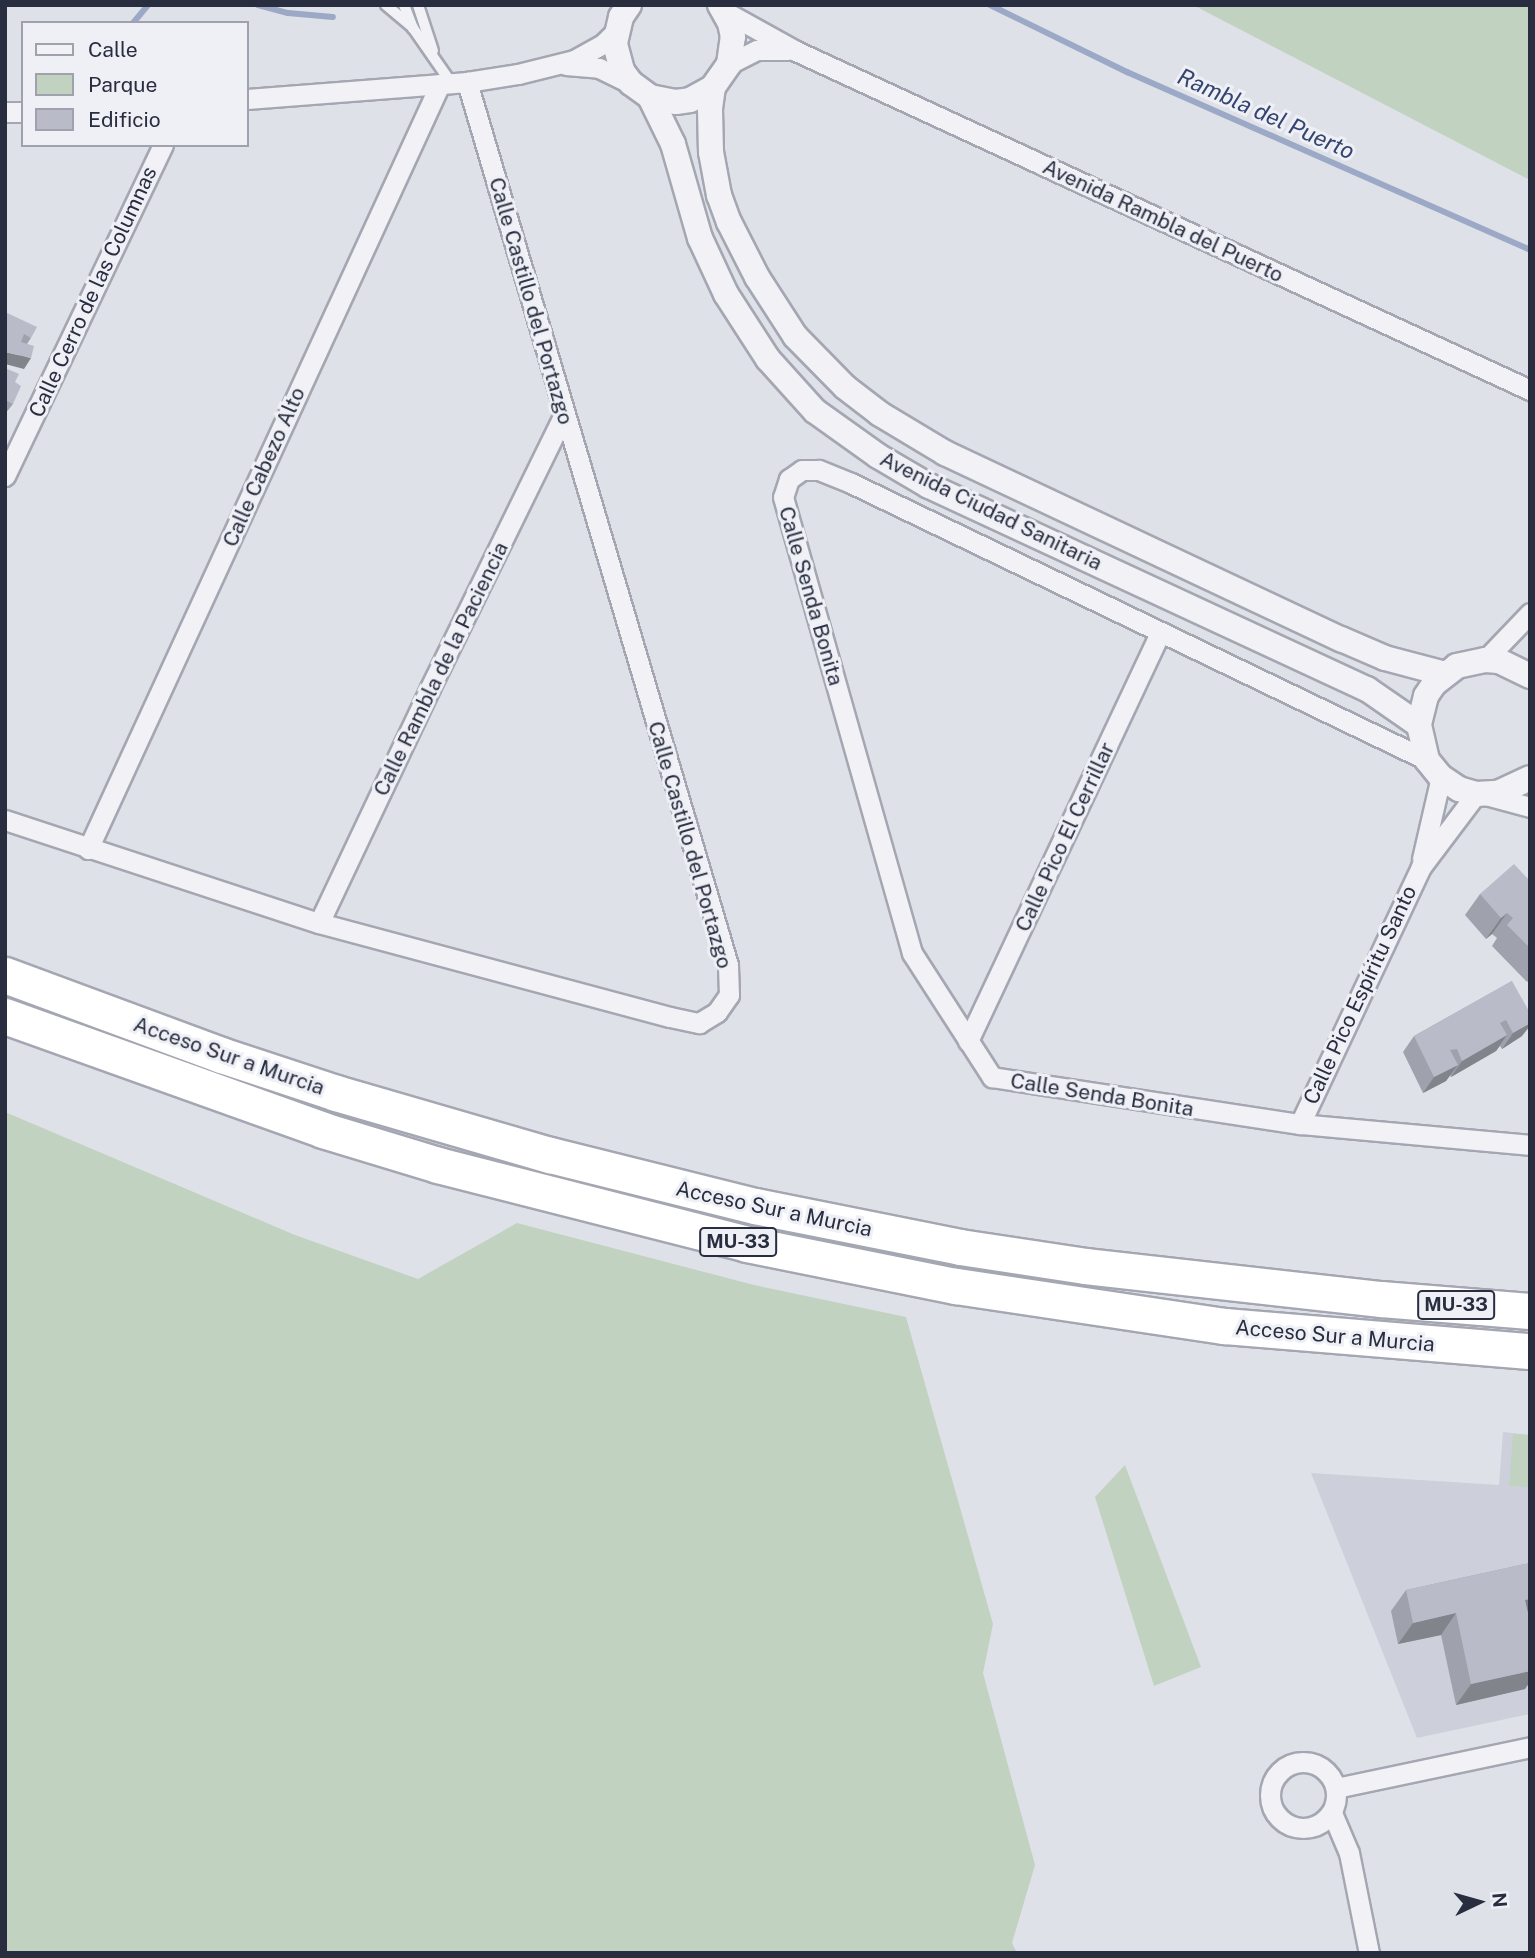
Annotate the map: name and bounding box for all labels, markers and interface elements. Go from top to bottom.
legend [21,21,248,147]
text: Calle [88,37,138,62]
water label: Rambla del Puerto [1173,63,1359,165]
text: Parque [88,72,157,97]
text: Edificio [88,107,161,132]
street label: Avenida Rambla del Puerto [1039,154,1287,288]
street label: Calle Cerro de las Columnas [24,162,162,422]
street label: Calle Castillo del Portazgo [484,174,578,428]
street label: Calle Cabezo Alto [217,383,311,551]
street label: Avenida Ciudad Sanitaria [876,446,1106,576]
street label: Calle Senda Bonita [773,504,849,688]
street label: Calle Rambla de la Paciencia [368,538,514,800]
street label: Calle Castillo del Portazgo [643,718,737,972]
street label: Calle Pico El Cerrillar [1010,738,1120,936]
street label: Calle Pico Espíritu Santo [1298,882,1422,1108]
street label: Acceso Sur a Murcia [130,1011,328,1101]
street label: Calle Senda Bonita [1009,1068,1195,1122]
street label: Acceso Sur a Murcia [673,1176,875,1242]
road number: MU-33 [698,1226,778,1258]
road number: MU-33 [1416,1289,1496,1320]
street label: Acceso Sur a Murcia [1234,1315,1436,1357]
north arrow [1444,1867,1514,1937]
text: N [1488,1892,1512,1909]

